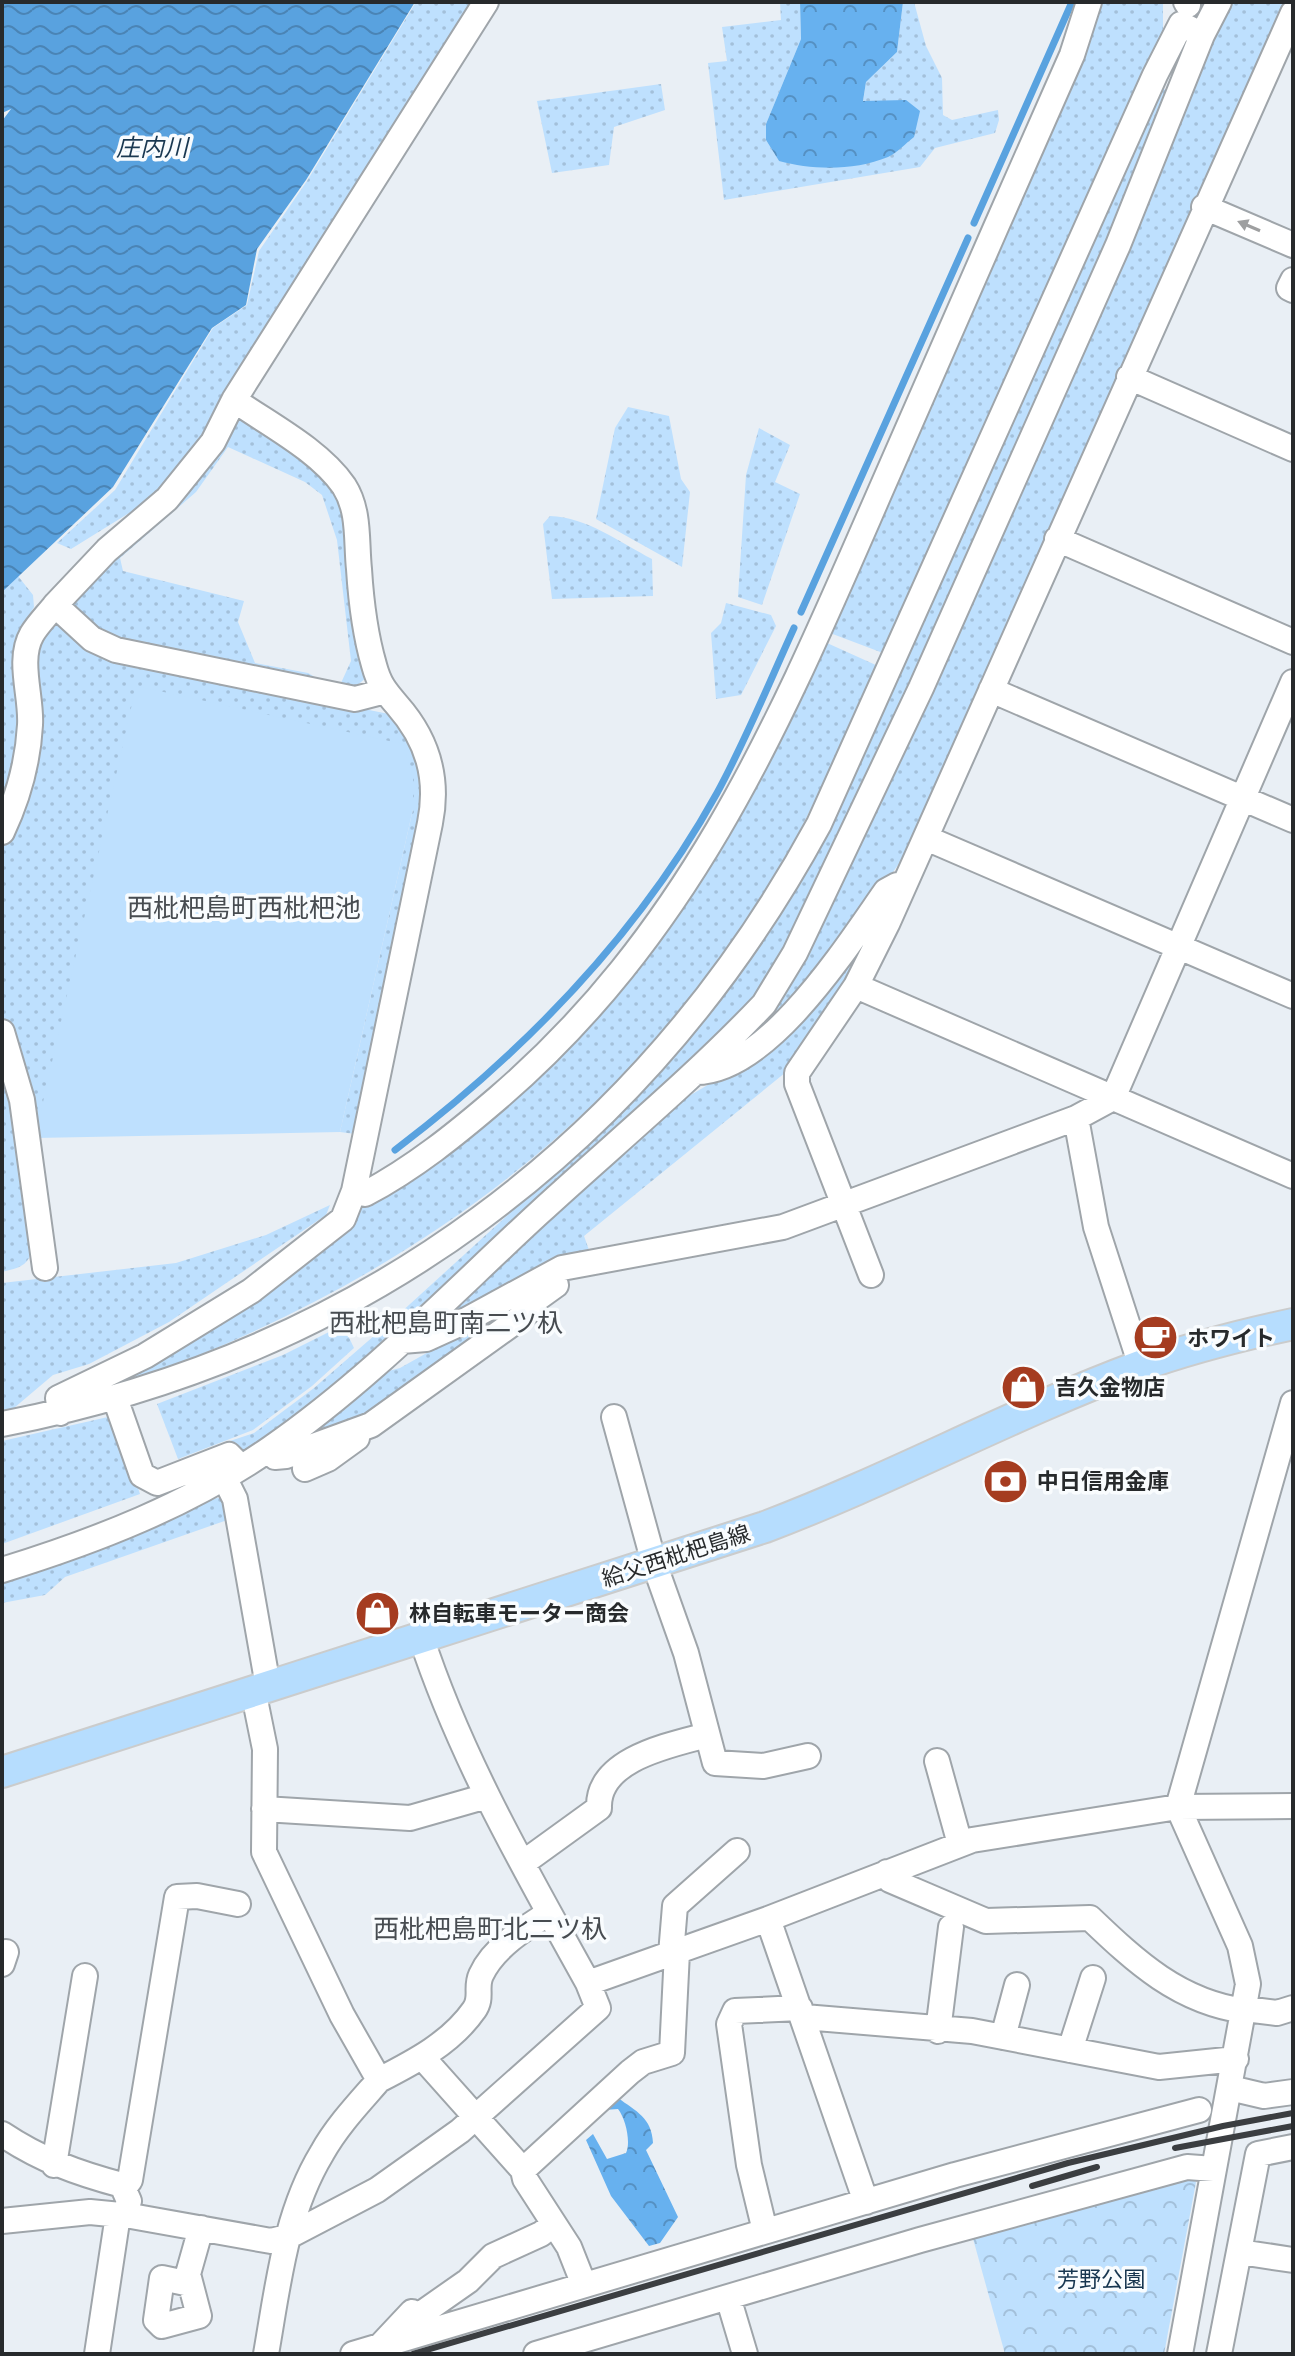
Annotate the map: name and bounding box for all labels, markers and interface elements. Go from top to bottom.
water label: 庄内川 [116,134,191,162]
one-way arrow [1237,220,1261,233]
district label: 西枇杷島町西枇杷池 [127,893,361,923]
district label: 西枇杷島町南二ツ杁 [329,1308,563,1338]
cafe icon: ホワイト [1132,1314,1180,1362]
place label: ホワイト [1187,1326,1275,1351]
shop icon: 吉久金物店 [1000,1363,1048,1411]
place label: 吉久金物店 [1055,1375,1165,1400]
bank icon: 中日信用金庫 [982,1457,1030,1505]
place label: 中日信用金庫 [1037,1469,1169,1494]
street label: 給父西枇杷島線 [599,1520,753,1592]
shop icon: 林自転車モーター商会 [354,1589,402,1637]
place label: 林自転車モーター商会 [409,1601,629,1626]
district label: 西枇杷島町北二ツ杁 [373,1914,607,1944]
park label: 芳野公園 [1057,2267,1145,2292]

